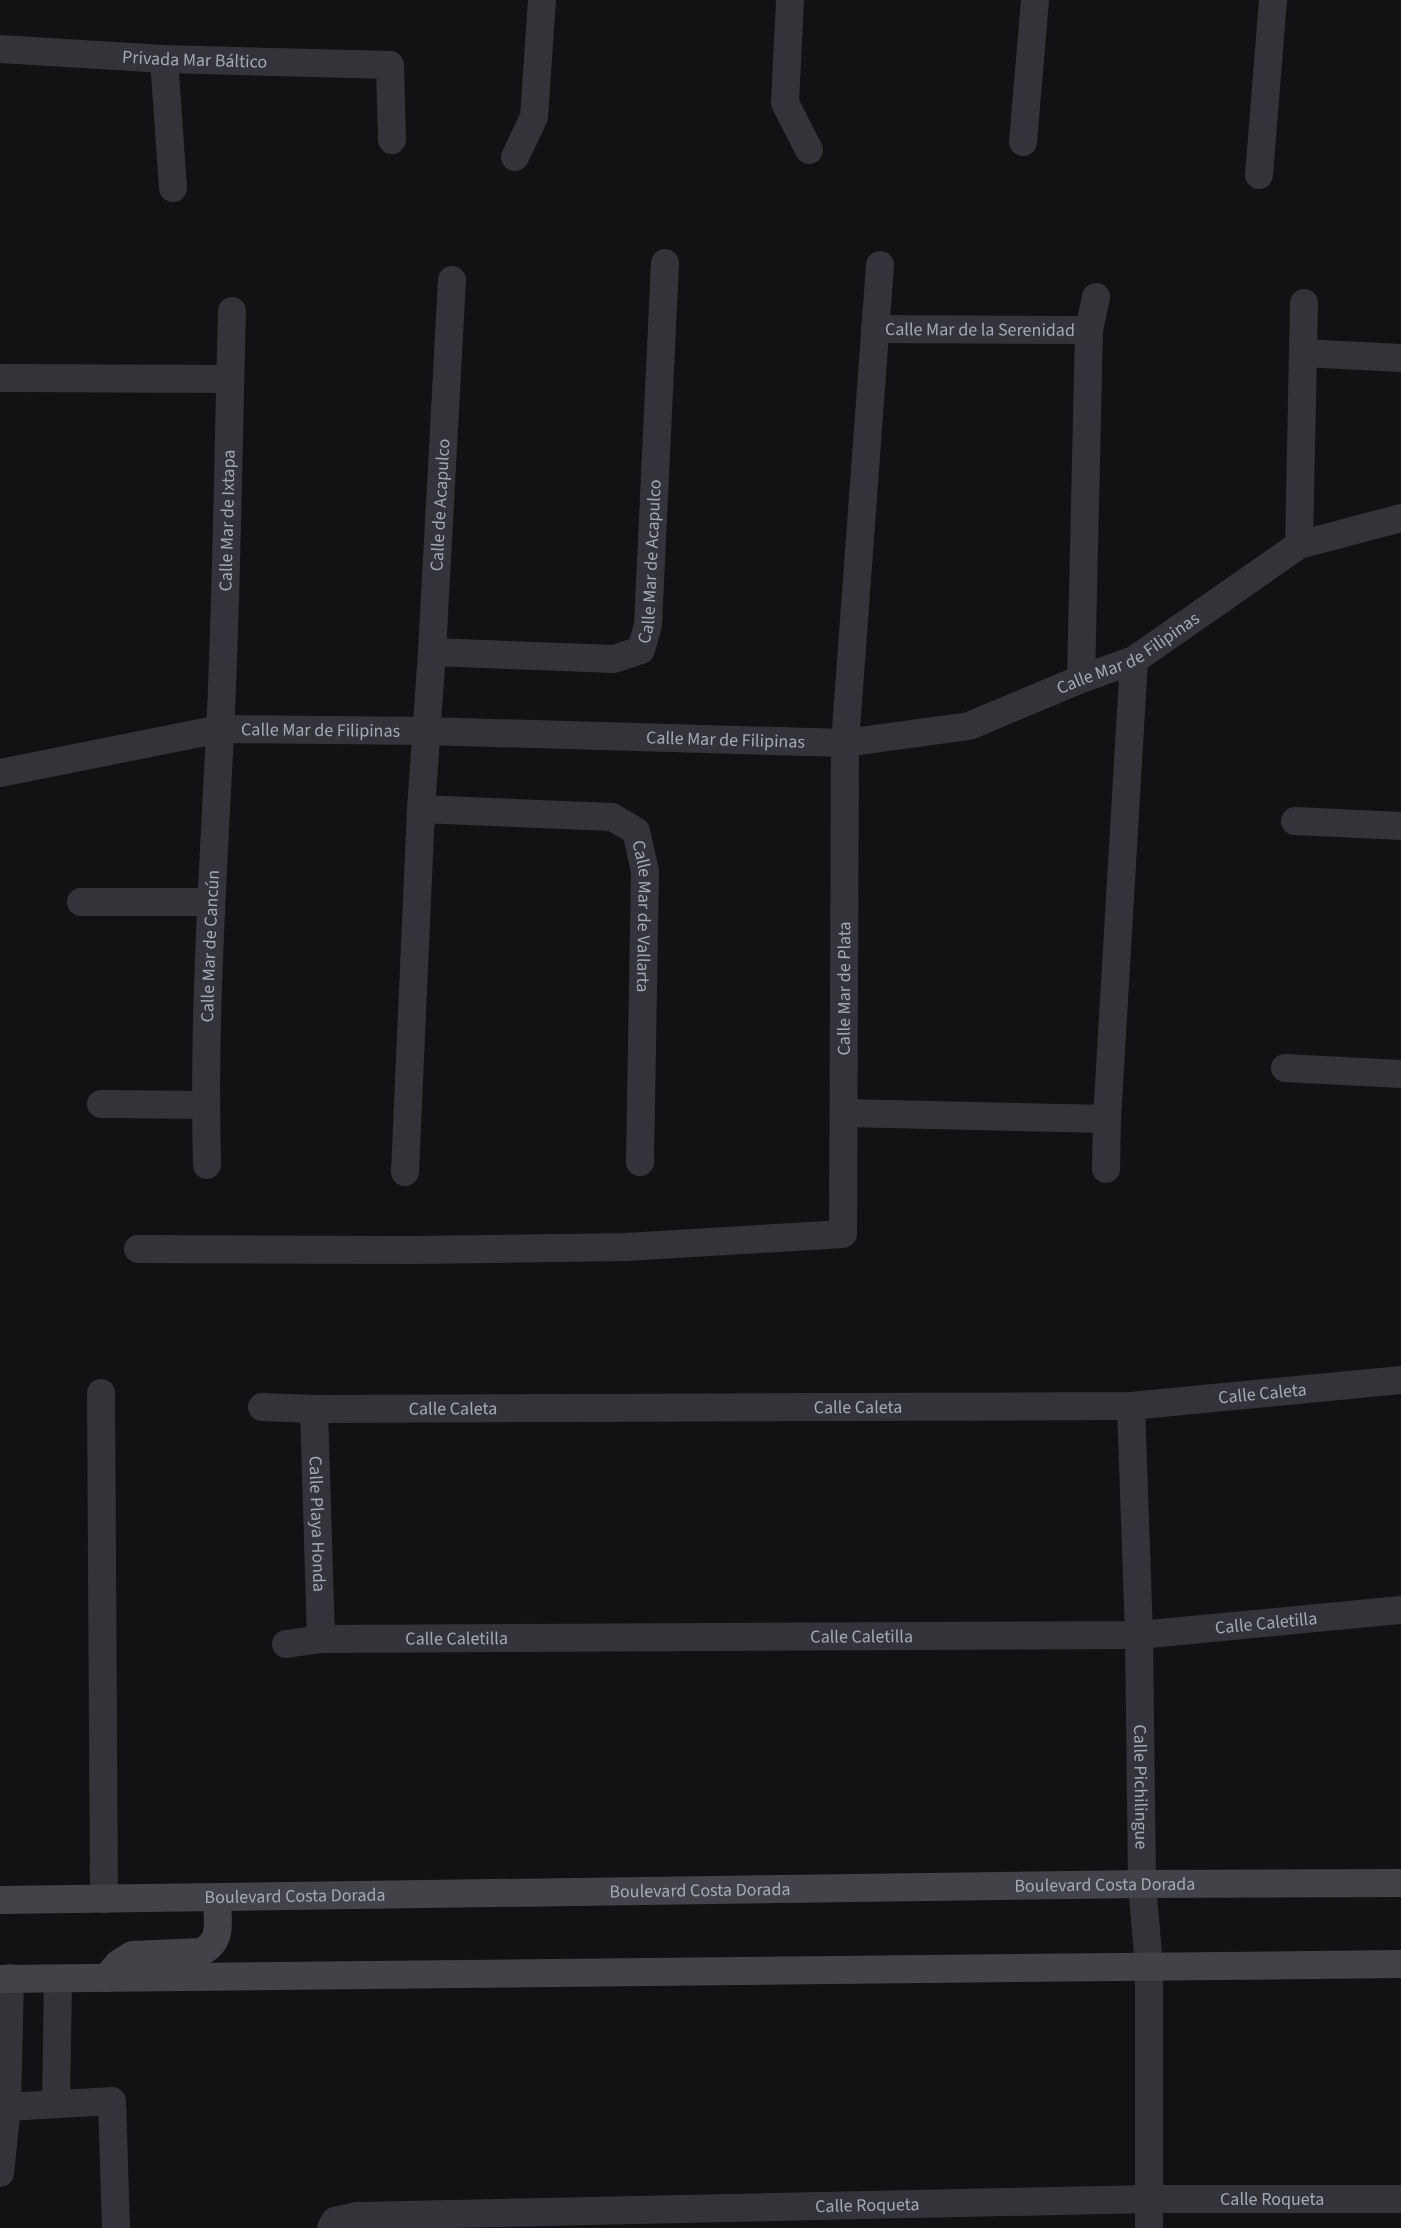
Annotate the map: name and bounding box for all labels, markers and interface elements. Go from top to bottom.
street label: Privada Mar Báltico [121,44,268,74]
street label: Calle Mar de la Serenidad [885,317,1075,342]
street label: Calle de Acapulco [424,438,456,572]
street label: Calle Mar de Ixtapa [213,449,241,592]
street label: Calle Mar de Acapulco [631,479,667,647]
street label: Calle Mar de Filipinas [1053,606,1204,700]
street label: Calle Mar de Filipinas [241,717,400,743]
street label: Calle Mar de Filipinas [646,725,805,754]
street label: Calle Mar de Vallarta [626,838,658,993]
street label: Calle Mar de Cancún [194,869,225,1023]
street label: Calle Mar de Plata [831,921,857,1056]
street label: Calle Caleta [1217,1377,1308,1410]
street label: Calle Caleta [814,1394,902,1420]
street label: Calle Caleta [409,1396,497,1421]
street label: Calle Playa Honda [303,1456,332,1592]
street label: Calle Caletilla [1214,1606,1318,1640]
street label: Calle Caletilla [810,1624,913,1649]
street label: Calle Caletilla [405,1626,508,1651]
street label: Calle Pichilingue [1128,1724,1154,1850]
street label: Boulevard Costa Dorada [1014,1871,1195,1898]
street label: Boulevard Costa Dorada [609,1876,791,1904]
street label: Boulevard Costa Dorada [204,1882,386,1910]
street label: Calle Roqueta [1220,2187,1324,2212]
street label: Calle Roqueta [815,2191,920,2219]

